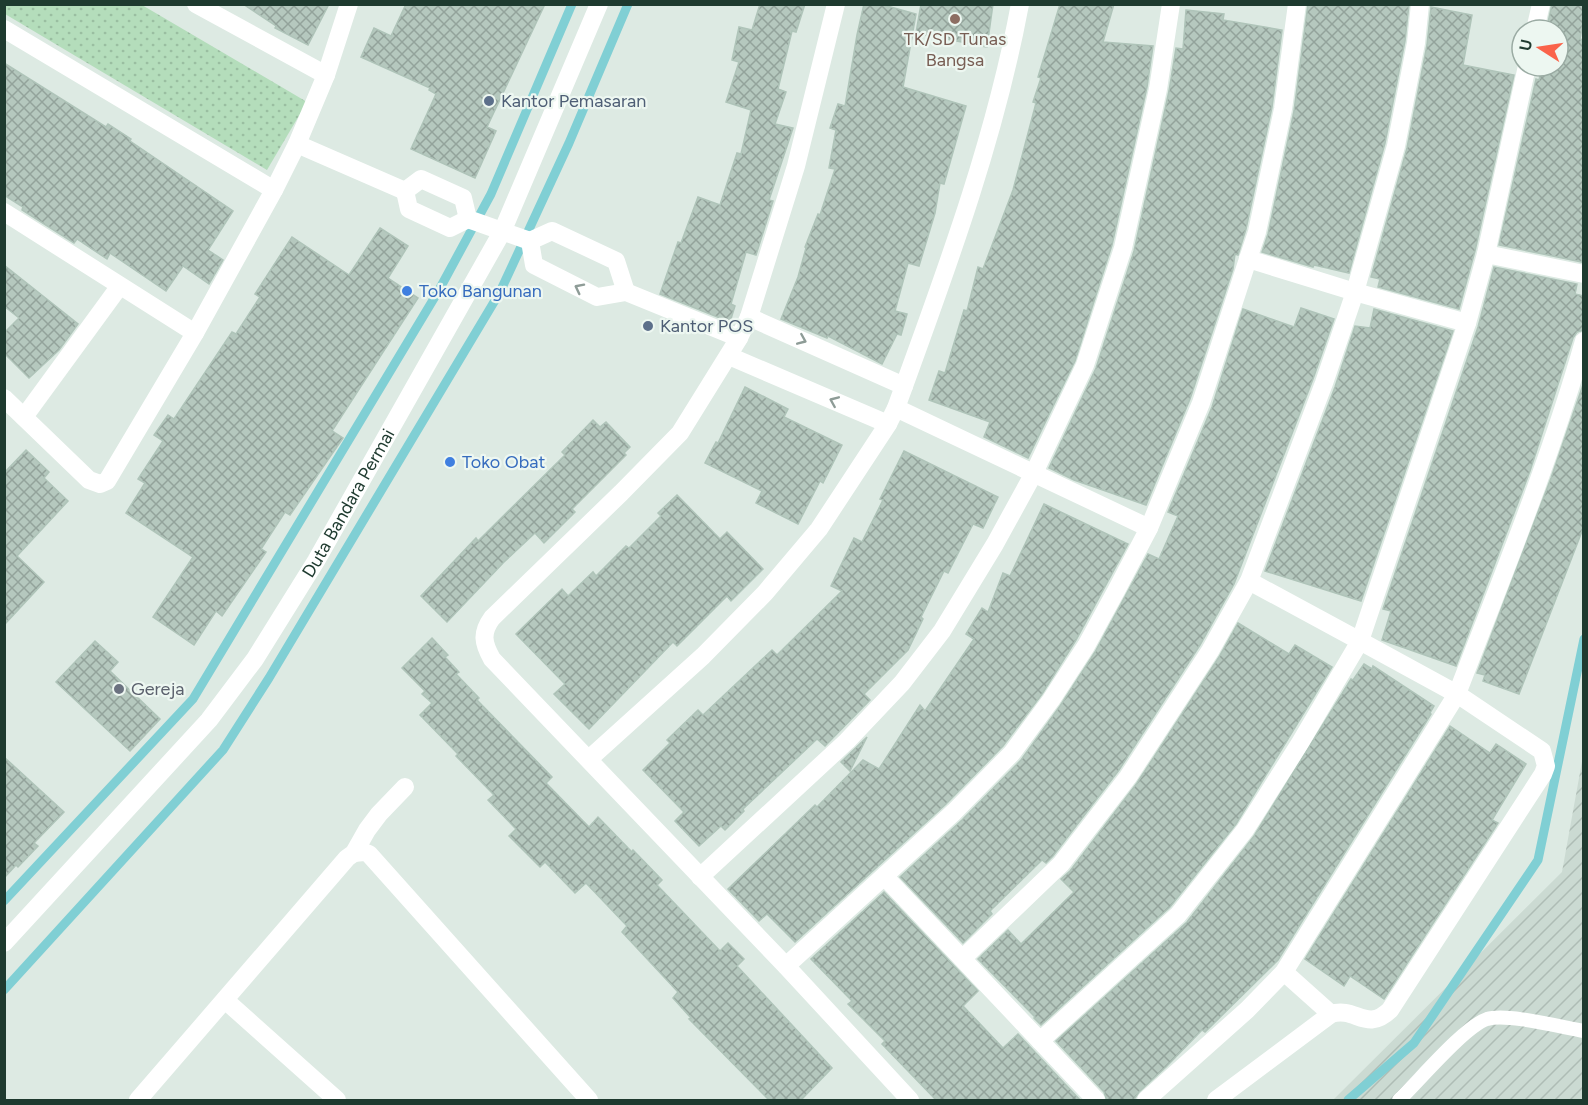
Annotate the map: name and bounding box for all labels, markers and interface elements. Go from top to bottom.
marker: TK/SD Tunas Bangsa [948,12,962,26]
north arrow [1510,18,1570,78]
place label: TK/SD Tunas Bangsa [904,28,1006,71]
text: U [1515,38,1536,52]
place label: Kantor Pemasaran [501,90,646,112]
marker: Kantor Pemasaran [482,94,496,108]
place label: Toko Bangunan [419,280,542,302]
marker: Toko Bangunan [400,284,414,298]
one-way arrow [575,284,585,295]
place label: Kantor POS [660,315,753,337]
marker: Kantor POS [641,319,655,333]
one-way arrow [796,333,807,345]
one-way arrow [829,396,840,408]
street label: Duta Bandara Permai [297,425,399,582]
place label: Toko Obat [462,451,545,473]
marker: Toko Obat [443,455,457,469]
place label: Gereja [131,678,184,700]
marker: Gereja [112,682,126,696]

